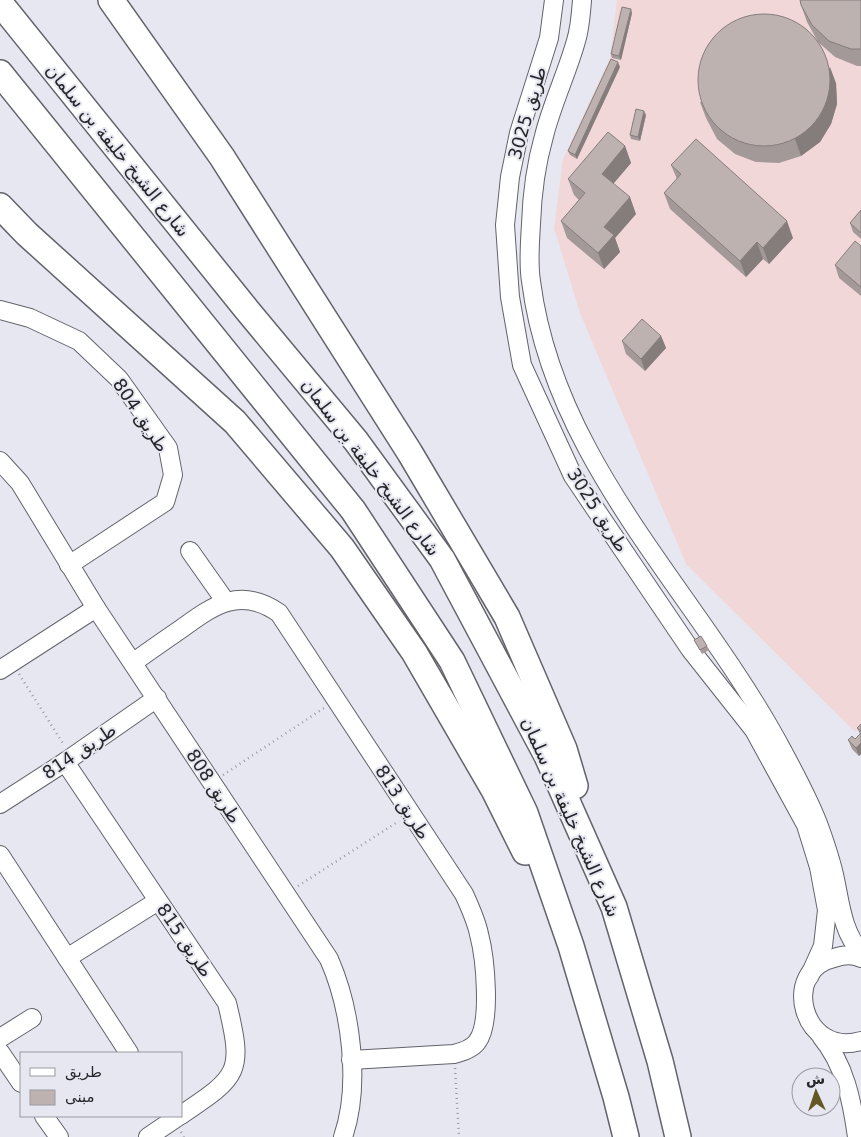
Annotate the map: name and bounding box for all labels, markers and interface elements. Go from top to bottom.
street label: شارع الشيخ خليفة بن سلمان [41,59,194,241]
street label: طريق 3025 [504,64,551,162]
street label: طريق 804 [108,374,173,456]
street label: شارع الشيخ خليفة بن سلمان [297,374,445,560]
street label: طريق 3025 [562,464,633,556]
street label: شارع الشيخ خليفة بن سلمان [516,714,625,921]
street label: طريق 814 [38,719,120,784]
street label: طريق 808 [181,745,246,828]
street label: طريق 813 [370,761,435,844]
street label: طريق 815 [152,899,217,981]
legend [20,1052,182,1117]
text: طريق [65,1063,102,1081]
north arrow [791,1067,841,1117]
text: ش [805,1071,825,1088]
text: مبنى [65,1088,95,1106]

